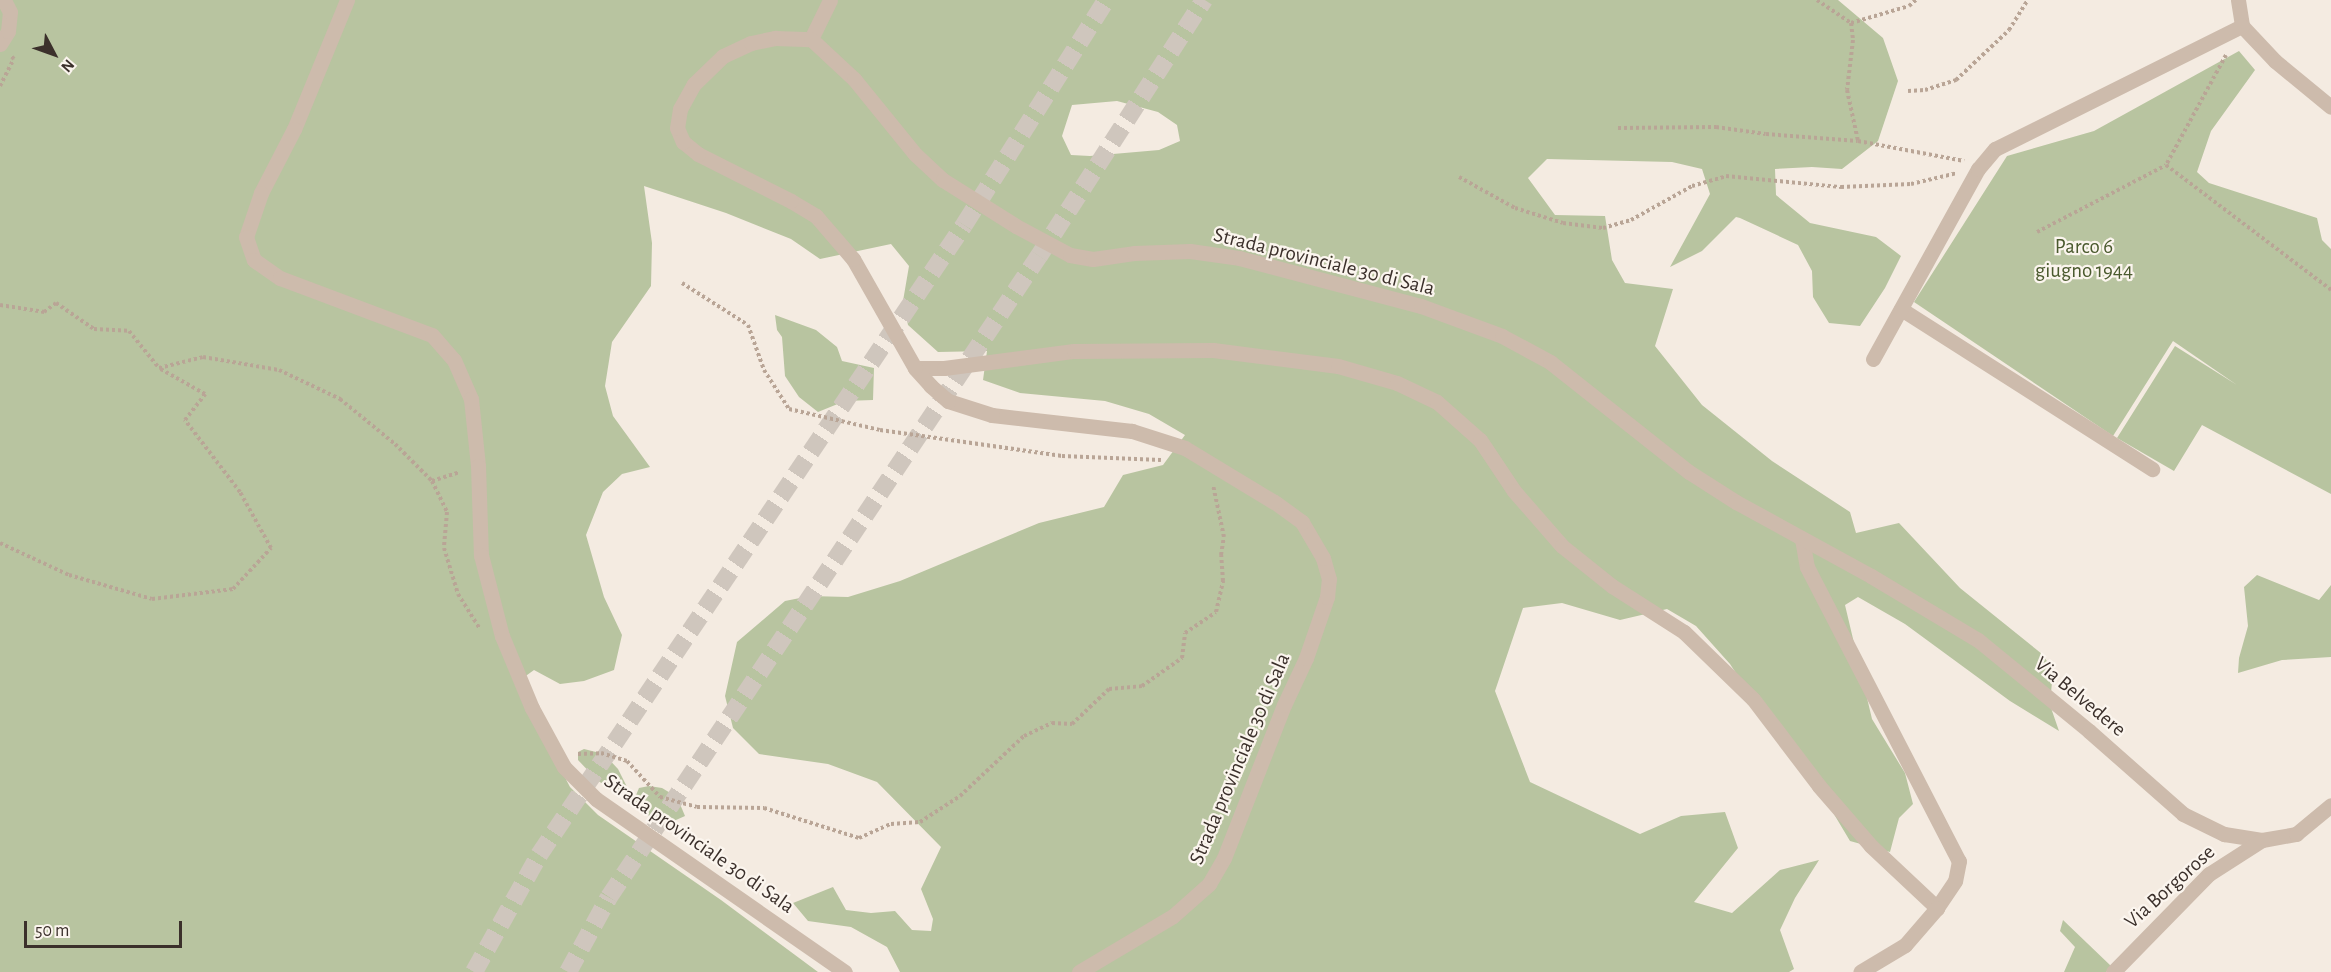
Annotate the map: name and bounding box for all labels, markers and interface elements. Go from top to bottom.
north arrow [24,24,84,84]
text: N [58,56,77,75]
street label: Strada provinciale 30 di Sala [1211,222,1437,302]
park label: Parco 6 giugno 1944 [2035,234,2133,284]
street label: Strada provinciale 30 di Sala [1184,650,1296,868]
street label: Via Belvedere [2029,652,2131,742]
street label: Strada provinciale 30 di Sala [599,769,799,919]
street label: Via Borgorose [2120,840,2220,934]
scale bar [27,909,184,947]
text: 50 m [35,922,69,940]

